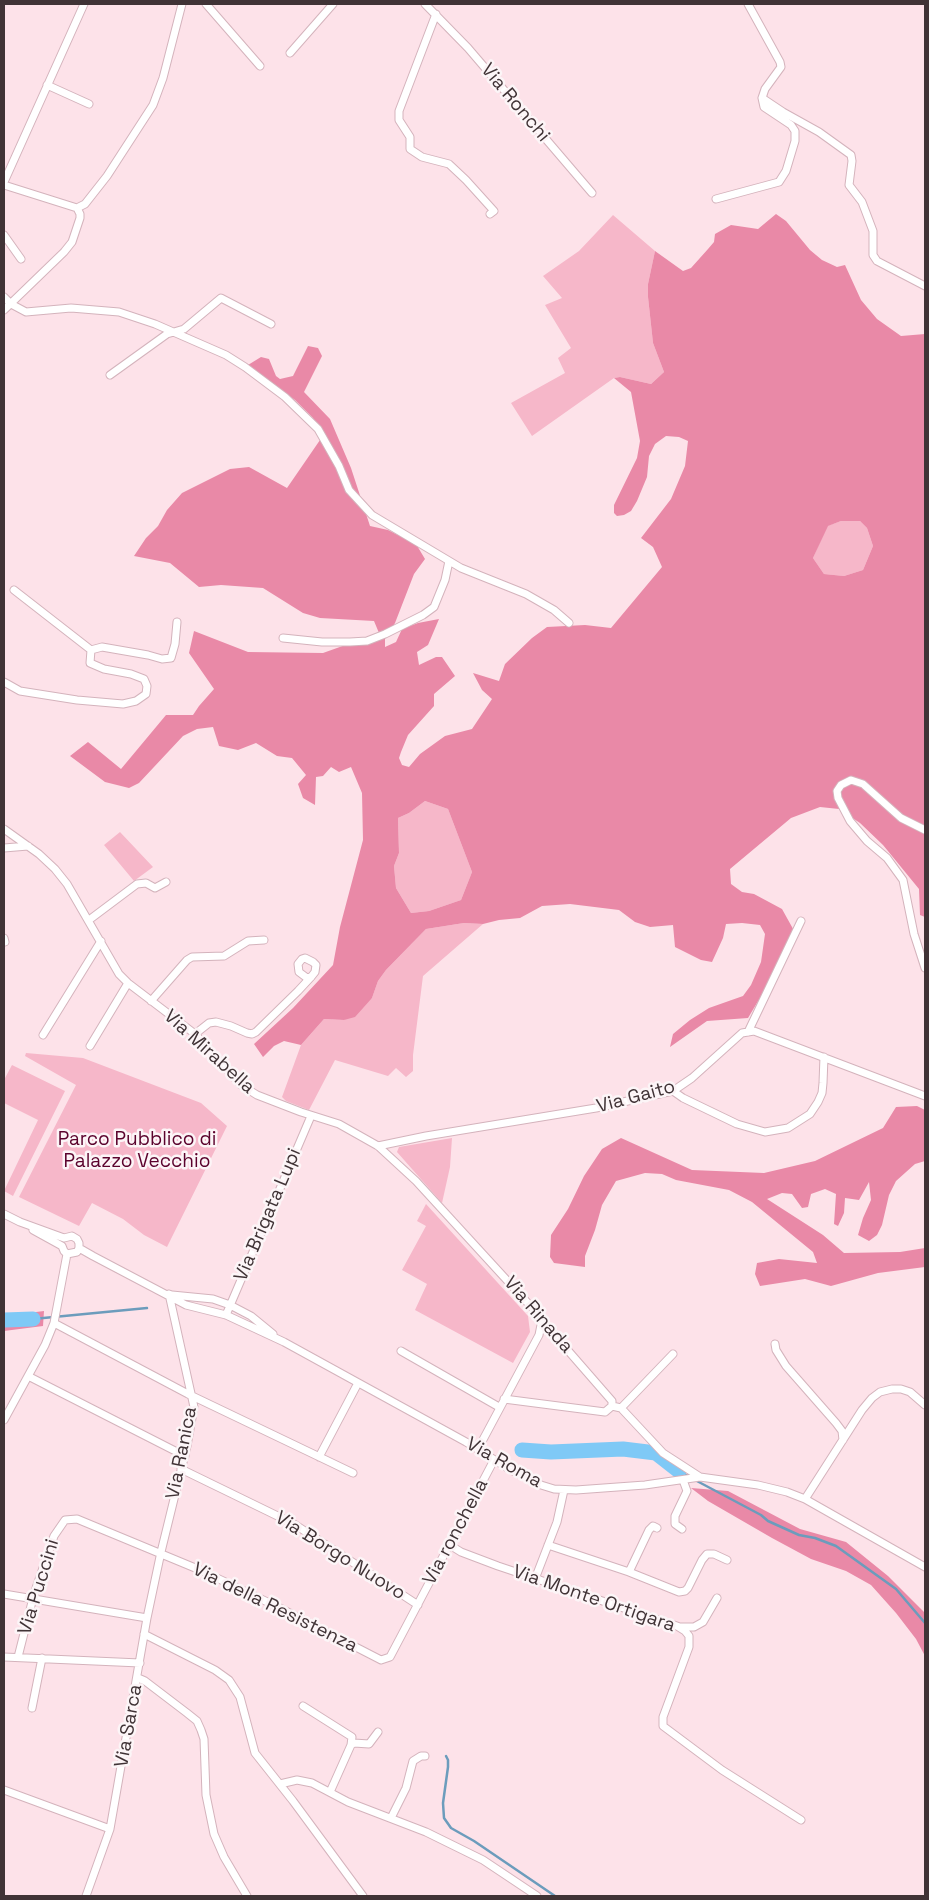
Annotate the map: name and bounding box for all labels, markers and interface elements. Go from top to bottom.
street label: Via Ronchi [476,59,554,147]
street label: Via Mirabella [159,1005,259,1099]
street label: Via Gaito [594,1076,678,1118]
park label: Parco Pubblico di Palazzo Vecchio [58,1129,216,1173]
street label: Via Brigata Lupi [230,1145,306,1285]
street label: Via Rinada [498,1272,578,1358]
street label: Via Ranica [162,1405,202,1501]
street label: Via Roma [462,1433,546,1493]
street label: Via ronchella [418,1475,494,1589]
street label: Via Borgo Nuovo [271,1507,409,1605]
street label: Via Puccini [14,1536,64,1638]
street label: Via della Resistenza [189,1558,361,1658]
street label: Via Monte Ortigara [510,1560,678,1638]
street label: Via Sarca [110,1683,148,1769]

